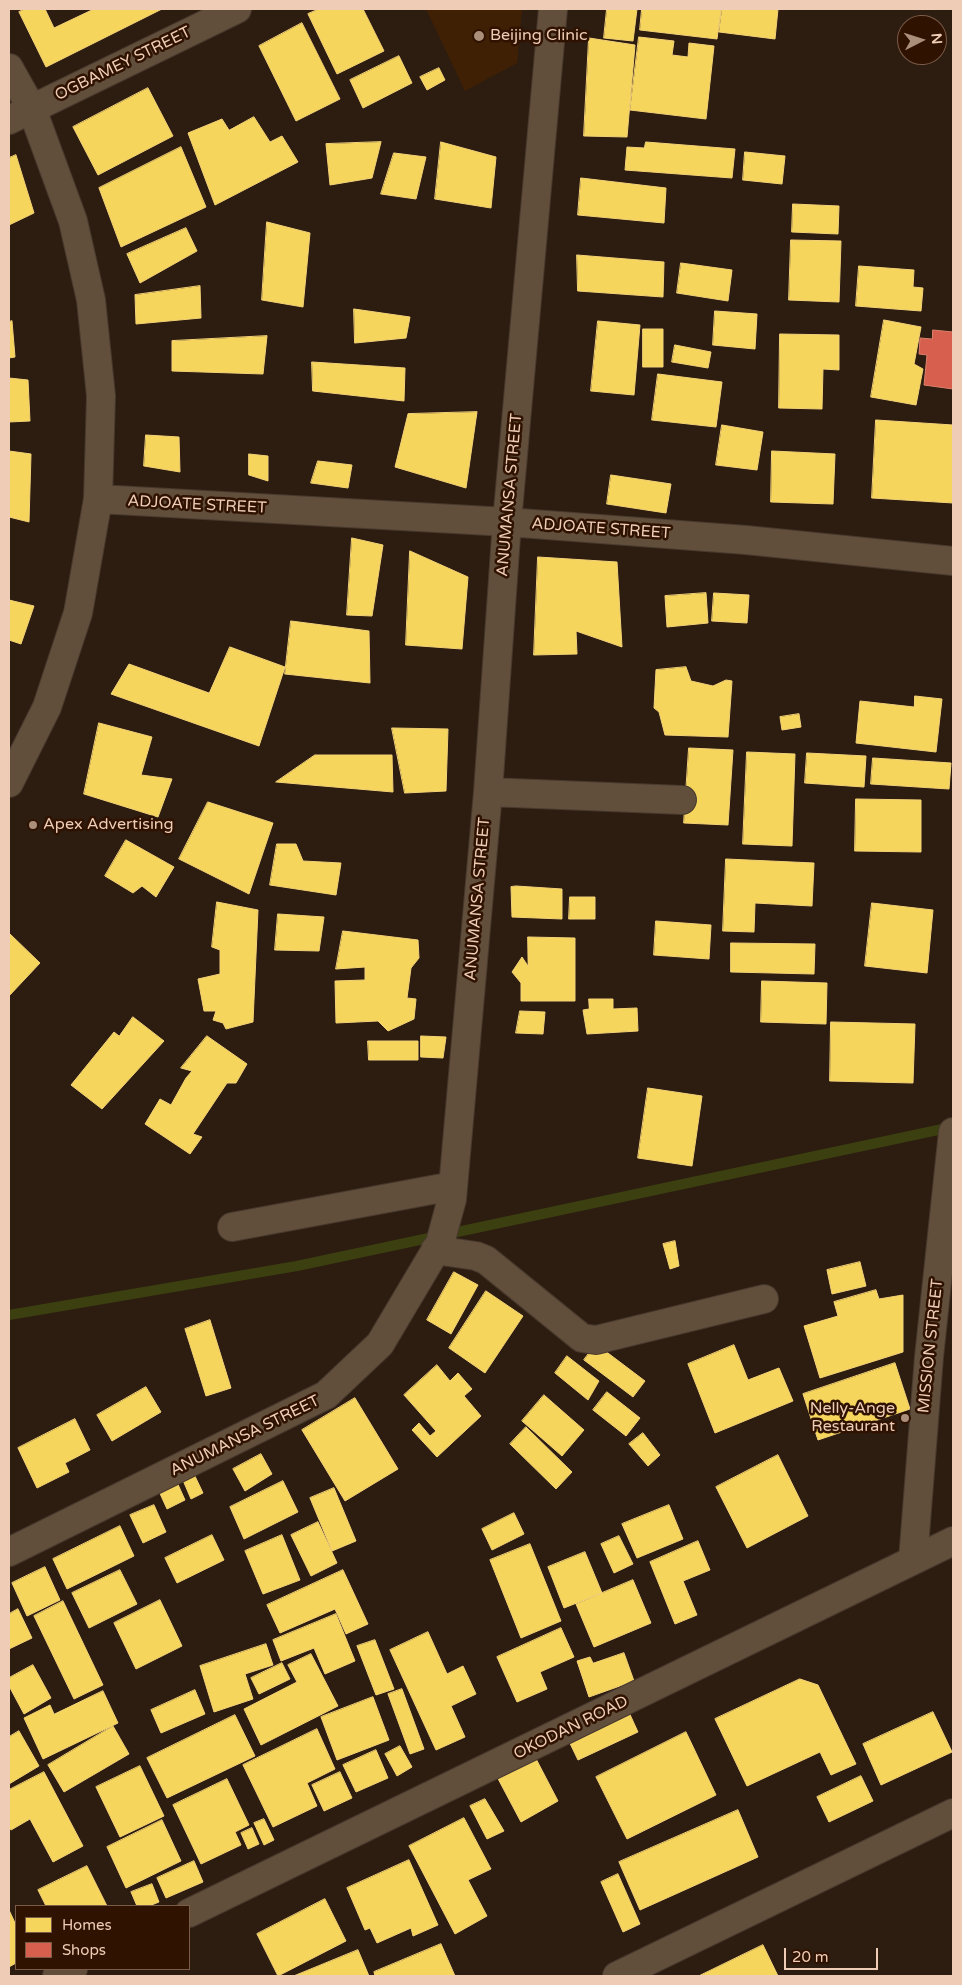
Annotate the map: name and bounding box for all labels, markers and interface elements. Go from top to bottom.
north arrow [897,15,947,65]
street label: OGBAMEY STREET [52,23,194,105]
place label: Beijing Clinic [490,26,587,46]
marker: Beijing Clinic [472,29,486,43]
text: N [927,32,945,45]
street label: ANUMANSA STREET [493,413,527,577]
street label: ADJOATE STREET [127,492,267,518]
street label: ADJOATE STREET [531,515,671,543]
place label: Apex Advertising [43,815,174,835]
street label: ANUMANSA STREET [461,817,495,981]
marker: Apex Advertising [27,819,39,831]
street label: MISSION STREET [914,1278,948,1414]
street label: ANUMANSA STREET [167,1391,323,1481]
place label: Nelly-Ange Restaurant [810,1399,895,1437]
marker: Nelly-Ange Restaurant [899,1412,911,1424]
street label: OKODAN ROAD [511,1692,631,1764]
legend [15,1905,190,1970]
text: Homes [62,1916,112,1934]
scale bar [787,1938,881,1970]
text: Shops [62,1941,106,1959]
text: 20 m [792,1948,829,1966]

